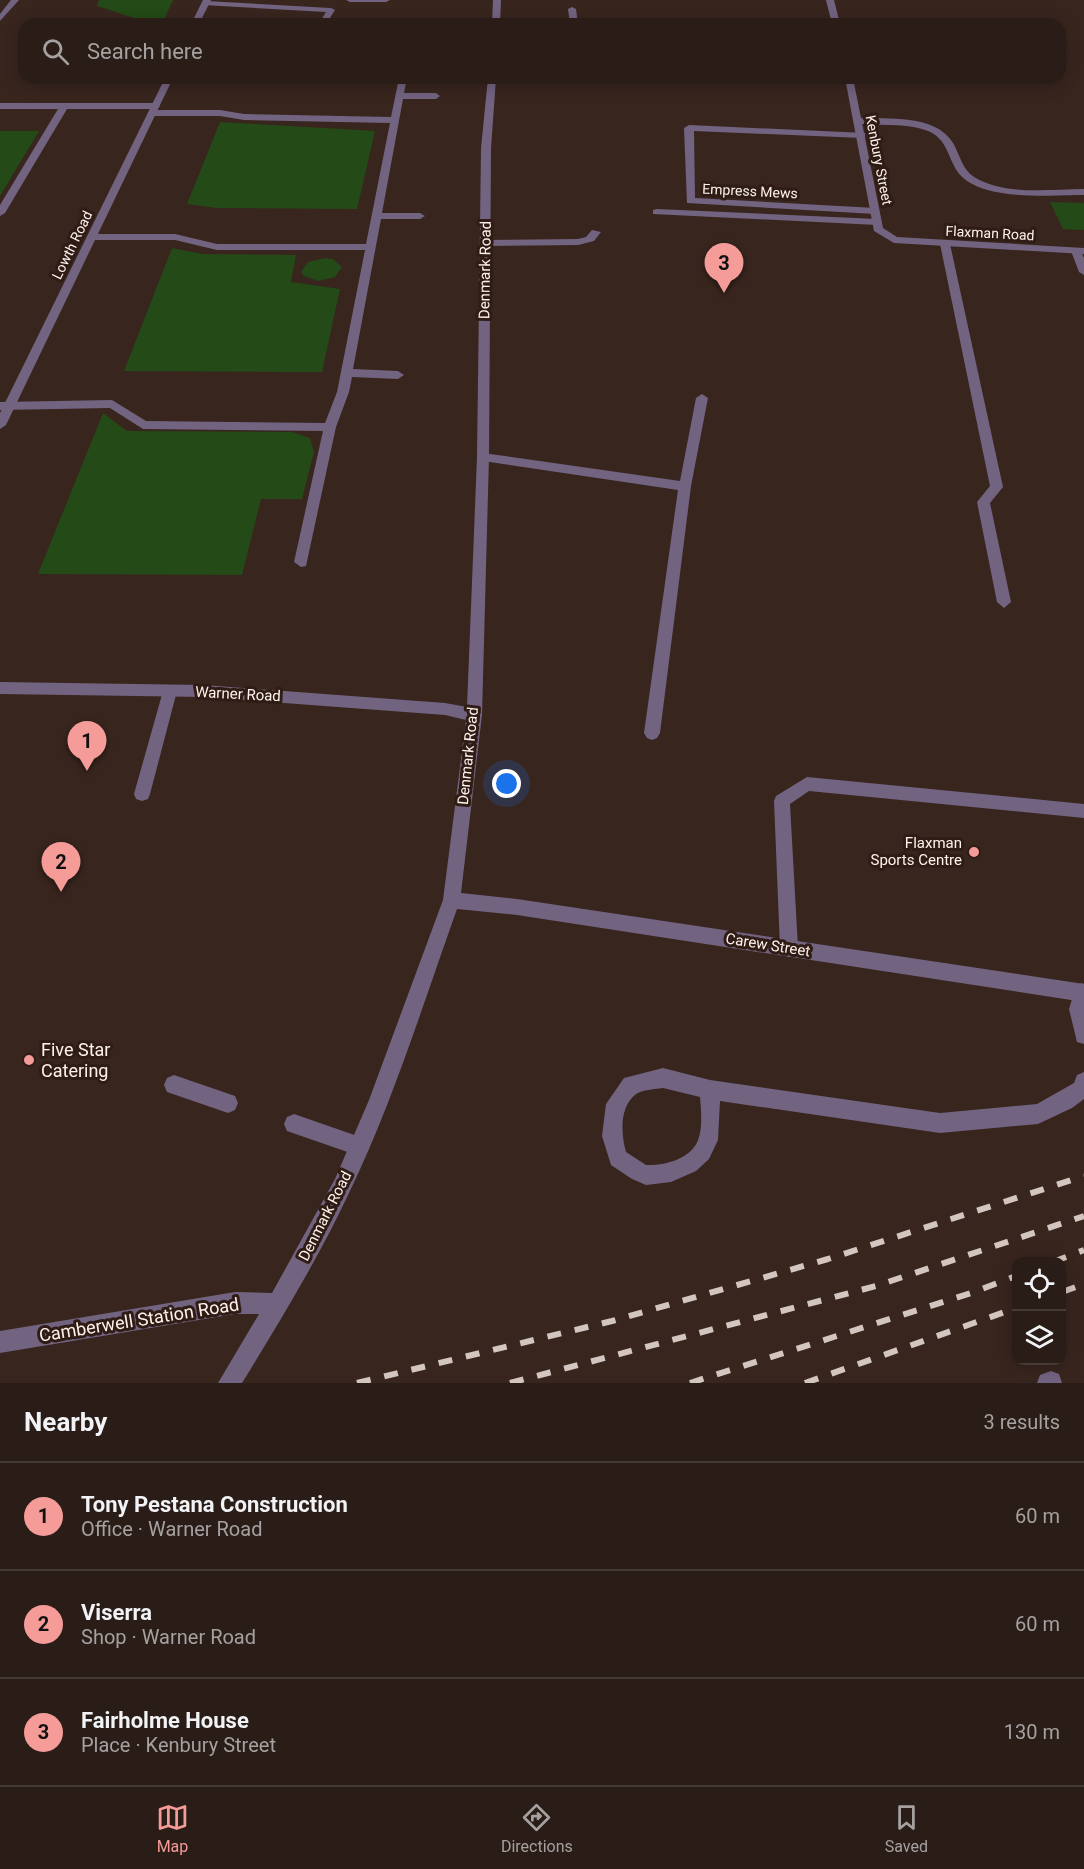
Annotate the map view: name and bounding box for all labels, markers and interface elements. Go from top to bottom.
search box [18,18,1066,84]
icon: search [39,35,72,68]
text: Search here [87,39,203,64]
street label: Kenbury Street [862,114,896,207]
street label: Empress Mews [702,181,798,201]
street label: Lowth Road [49,208,95,282]
street label: Denmark Road [475,221,495,319]
street label: Flaxman Road [945,223,1035,243]
pin: 3 [704,244,744,293]
street label: Warner Road [195,683,281,705]
street label: Denmark Road [454,706,482,806]
pin: 1 [68,722,106,771]
your location [492,769,521,798]
place label: Flaxman Sports Centre [870,834,962,869]
pin: 2 [42,842,80,892]
marker: Flaxman Sports Centre [967,845,981,859]
street label: Carew Street [724,929,812,961]
place label: Five Star Catering [41,1039,110,1081]
marker: Five Star Catering [22,1053,36,1067]
street label: Denmark Road [295,1168,355,1264]
map controls [1012,1257,1066,1365]
button: locate [1012,1257,1066,1311]
street label: Camberwell Station Road [37,1293,240,1346]
button: layers [1012,1311,1066,1365]
text: Nearby [24,1407,107,1437]
text: 3 results [984,1410,1060,1434]
text: Tony Pestana Construction [81,1492,348,1517]
text: 1 [38,1504,49,1528]
text: 60 m [1015,1504,1060,1528]
text: Office · Warner Road [81,1517,262,1541]
text: Viserra [81,1600,152,1625]
text: 2 [38,1612,49,1636]
text: 60 m [1015,1612,1060,1636]
text: Shop · Warner Road [81,1625,256,1649]
text: Fairholme House [81,1708,249,1733]
text: 3 [38,1720,49,1744]
text: 130 m [1004,1720,1060,1744]
text: Place · Kenbury Street [81,1733,276,1757]
tab: Map [156,1801,189,1856]
tab: Directions [501,1801,573,1856]
tab: Saved [885,1801,928,1856]

